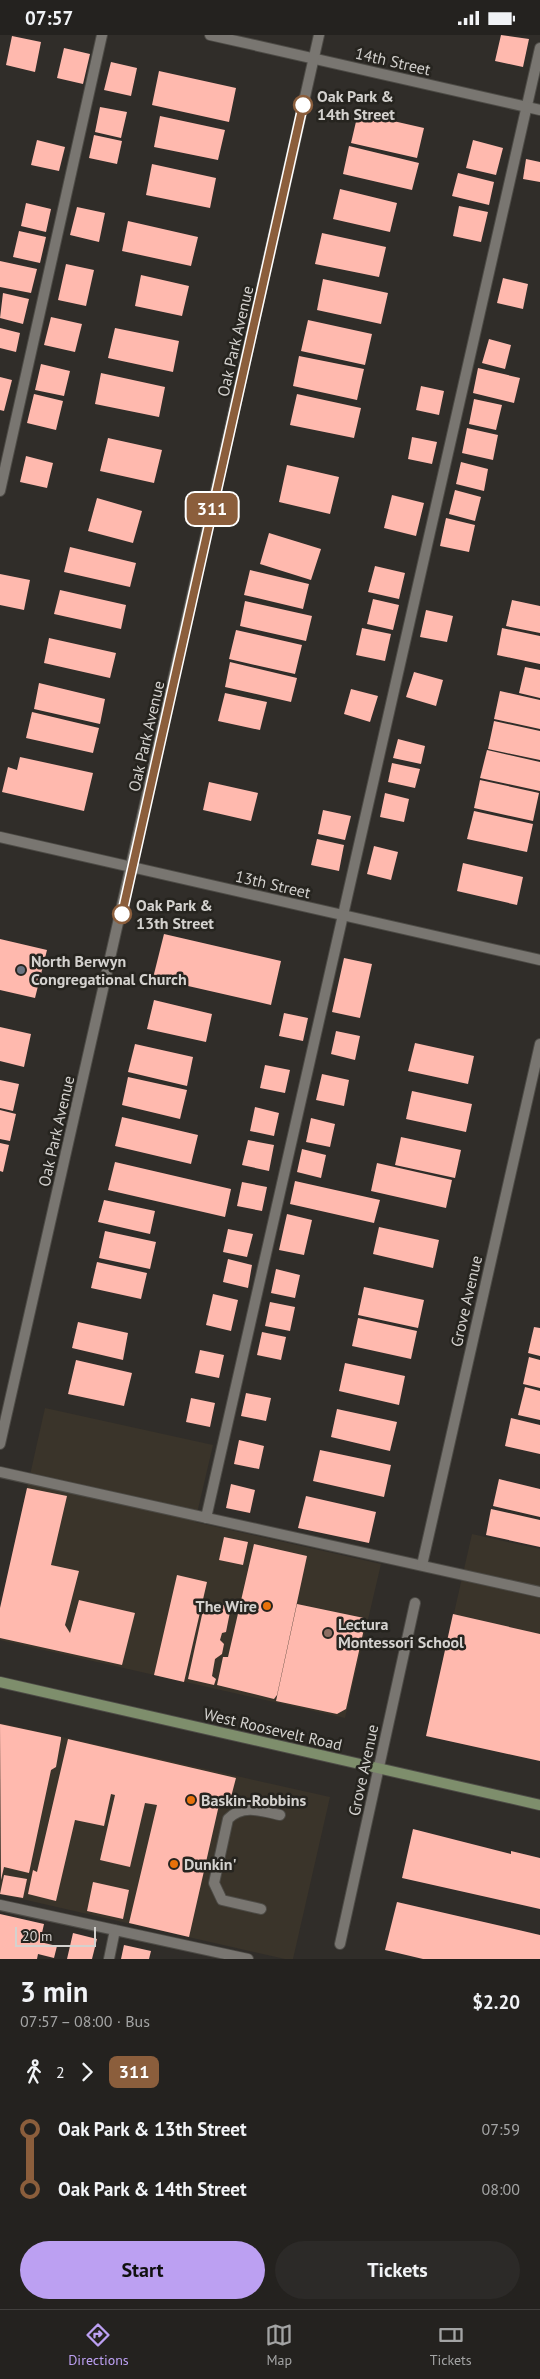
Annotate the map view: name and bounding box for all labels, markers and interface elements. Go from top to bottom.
text: 07:57 [25,6,73,30]
street label: 14th Street [353,43,433,80]
place label: Oak Park & 14th Street [317,86,395,124]
marker: Oak Park & 14th Street [293,95,313,115]
street label: Oak Park Avenue [213,284,257,398]
line badge: 311 [183,493,241,525]
text: 311 [197,497,227,520]
street label: Oak Park Avenue [124,679,168,793]
street label: 13th Street [233,866,313,903]
place label: Oak Park & 13th Street [136,895,214,933]
marker: Oak Park & 13th Street [112,904,132,924]
place label: North Berwyn Congregational Church [31,951,187,989]
marker: North Berwyn Congregational Church [15,964,27,976]
street label: Oak Park Avenue [34,1074,78,1188]
street label: Grove Avenue [446,1253,486,1349]
place label: The Wire [196,1596,257,1616]
marker: The Wire [261,1600,273,1612]
place label: Lectura Montessori School [338,1614,464,1652]
marker: Lectura Montessori School [322,1627,334,1639]
street label: West Roosevelt Road [202,1703,344,1755]
street label: Grove Avenue [344,1722,382,1818]
place label: Baskin-Robbins [201,1790,306,1810]
marker: Baskin-Robbins [185,1794,197,1806]
place label: Dunkin' [184,1854,237,1874]
marker: Dunkin' [168,1858,180,1870]
scale bar [15,1924,96,1947]
text: 20 m [22,1927,52,1945]
text: 3 min [20,1973,88,2010]
text: $2.20 [472,1990,520,2014]
text: 07:57 – 08:00 · Bus [20,2011,150,2031]
icon: walk [20,2058,48,2086]
icon: forward [73,2058,101,2086]
text: 311 [119,2060,149,2083]
text: 2 [56,2062,65,2082]
text: Oak Park & 13th Street [58,2117,247,2141]
text: 07:59 [482,2119,520,2139]
text: Oak Park & 14th Street [58,2177,247,2201]
text: 08:00 [482,2179,520,2199]
button: Start [20,2241,265,2299]
button: Tickets [275,2241,520,2299]
tab: Directions [68,2321,129,2369]
tab: Map [265,2321,293,2369]
tab: Tickets [430,2321,472,2369]

